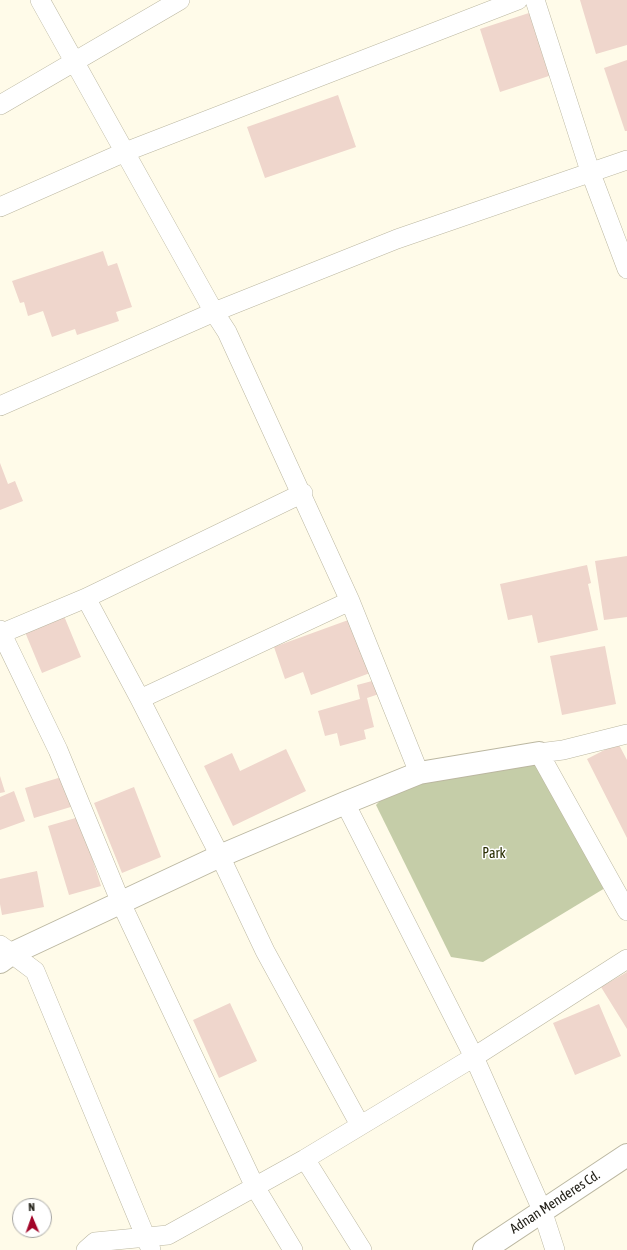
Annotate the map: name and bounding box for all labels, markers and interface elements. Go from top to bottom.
park label: Park [482,846,506,862]
street label: Adnan Menderes Cd. [507,1167,603,1237]
north arrow [12,1198,52,1238]
text: N [28,1201,35,1213]

